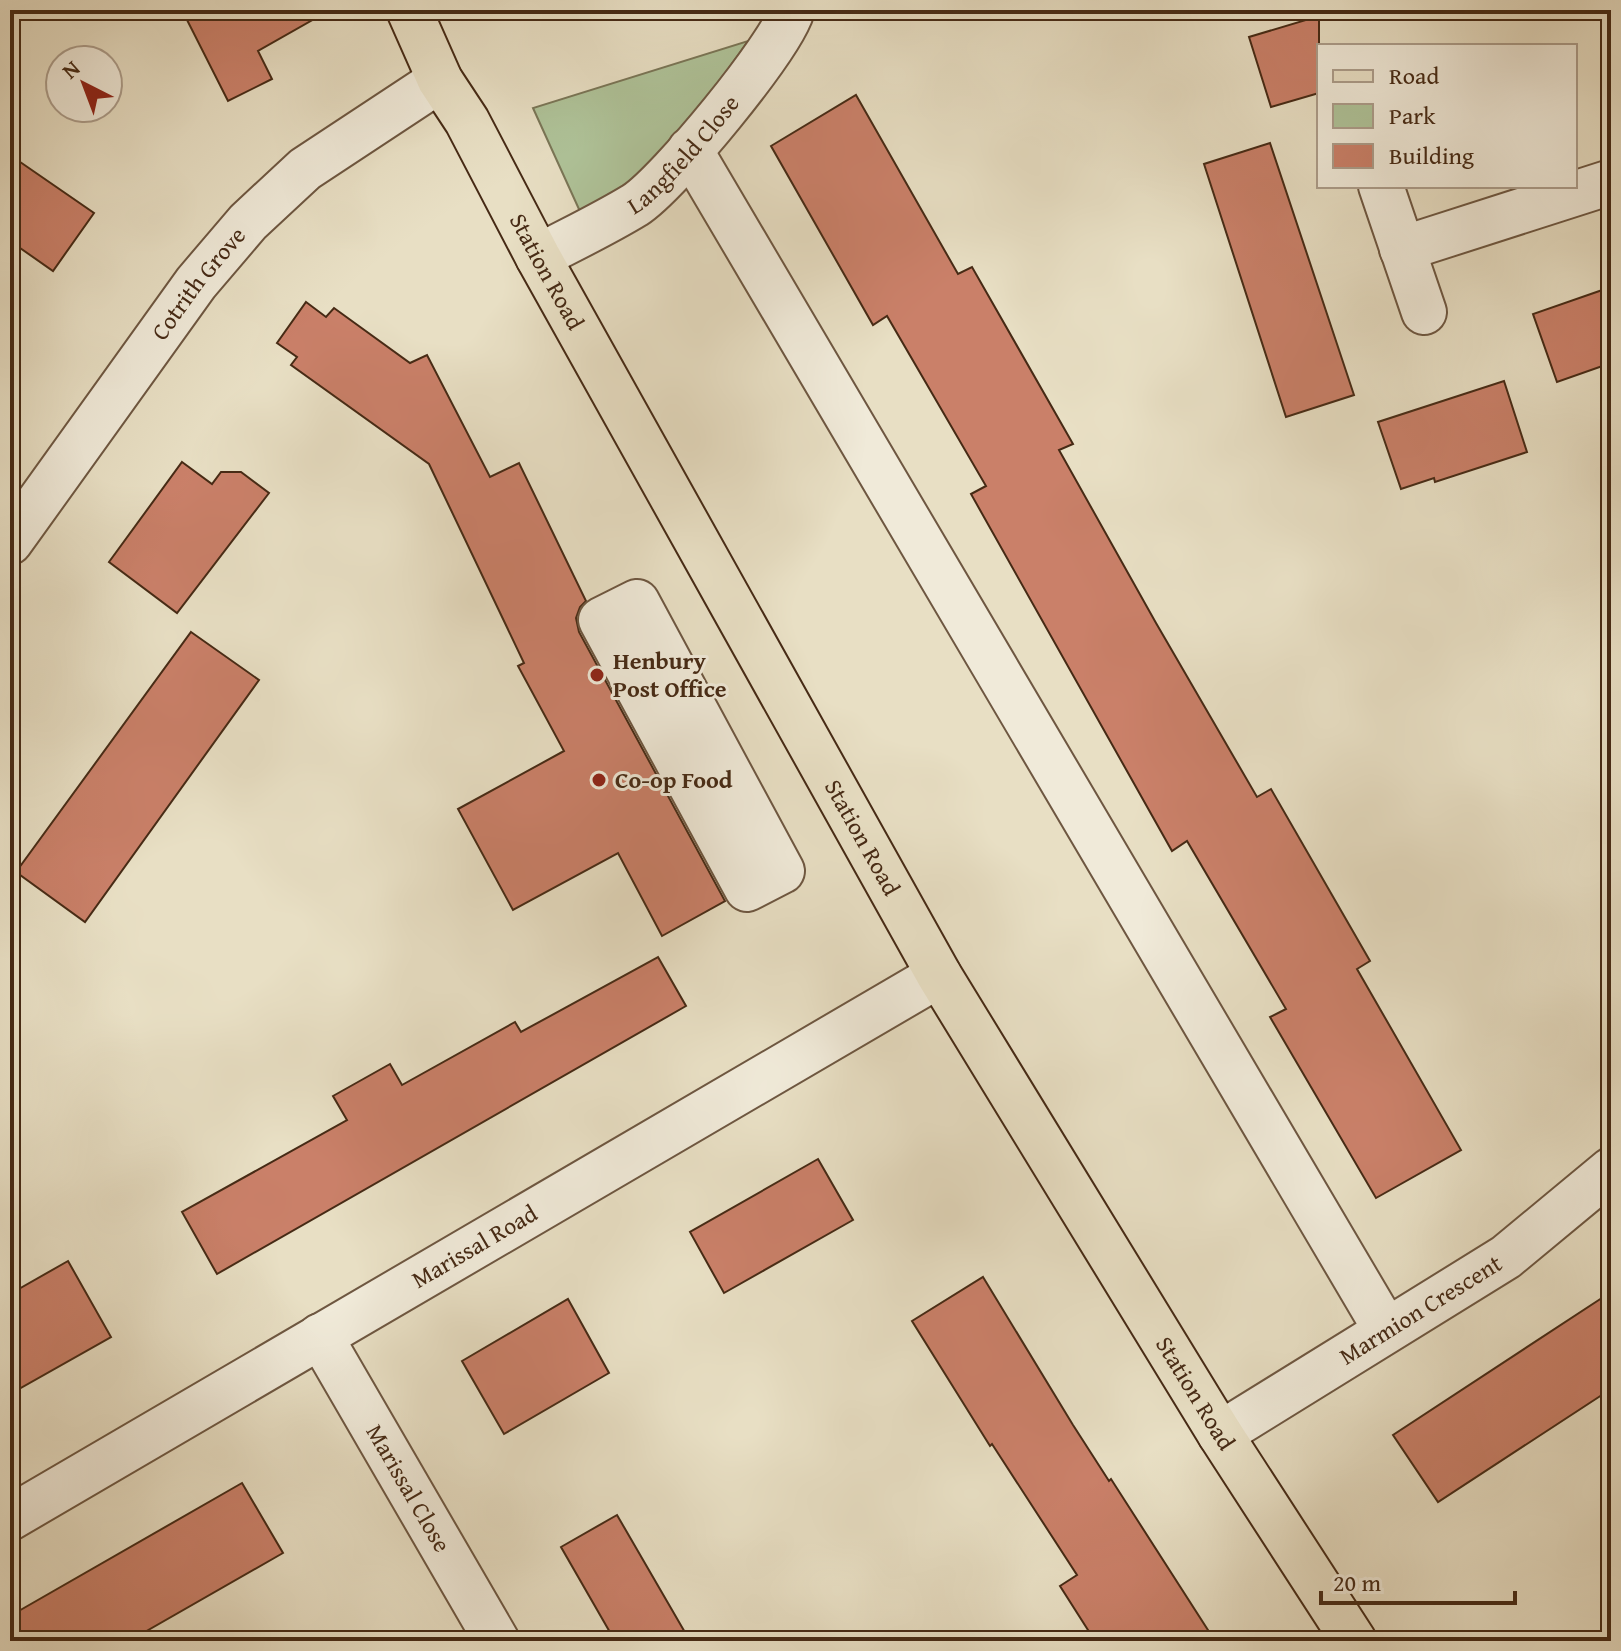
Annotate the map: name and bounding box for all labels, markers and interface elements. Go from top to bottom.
north arrow [44,44,124,124]
legend [1317,44,1577,188]
text: N [54,52,87,86]
text: Road [1389,58,1439,93]
street label: Langfield Close [620,87,747,223]
text: Park [1389,98,1436,133]
text: Building [1389,138,1474,173]
street label: Station Road [501,207,593,336]
street label: Cotrith Grove [142,219,254,347]
place label: Henbury Post Office [613,643,727,706]
marker: Henbury Post Office [588,666,606,684]
place label: Co-op Food [615,762,733,797]
marker: Co-op Food [590,771,608,789]
street label: Station Road [816,773,909,902]
street label: Marissal Road [405,1195,544,1297]
street label: Marmion Crescent [1332,1245,1509,1373]
street label: Station Road [1147,1329,1244,1457]
street label: Marissal Close [358,1417,460,1559]
scale bar [1321,1555,1515,1605]
text: 20 m [1333,1565,1381,1600]

